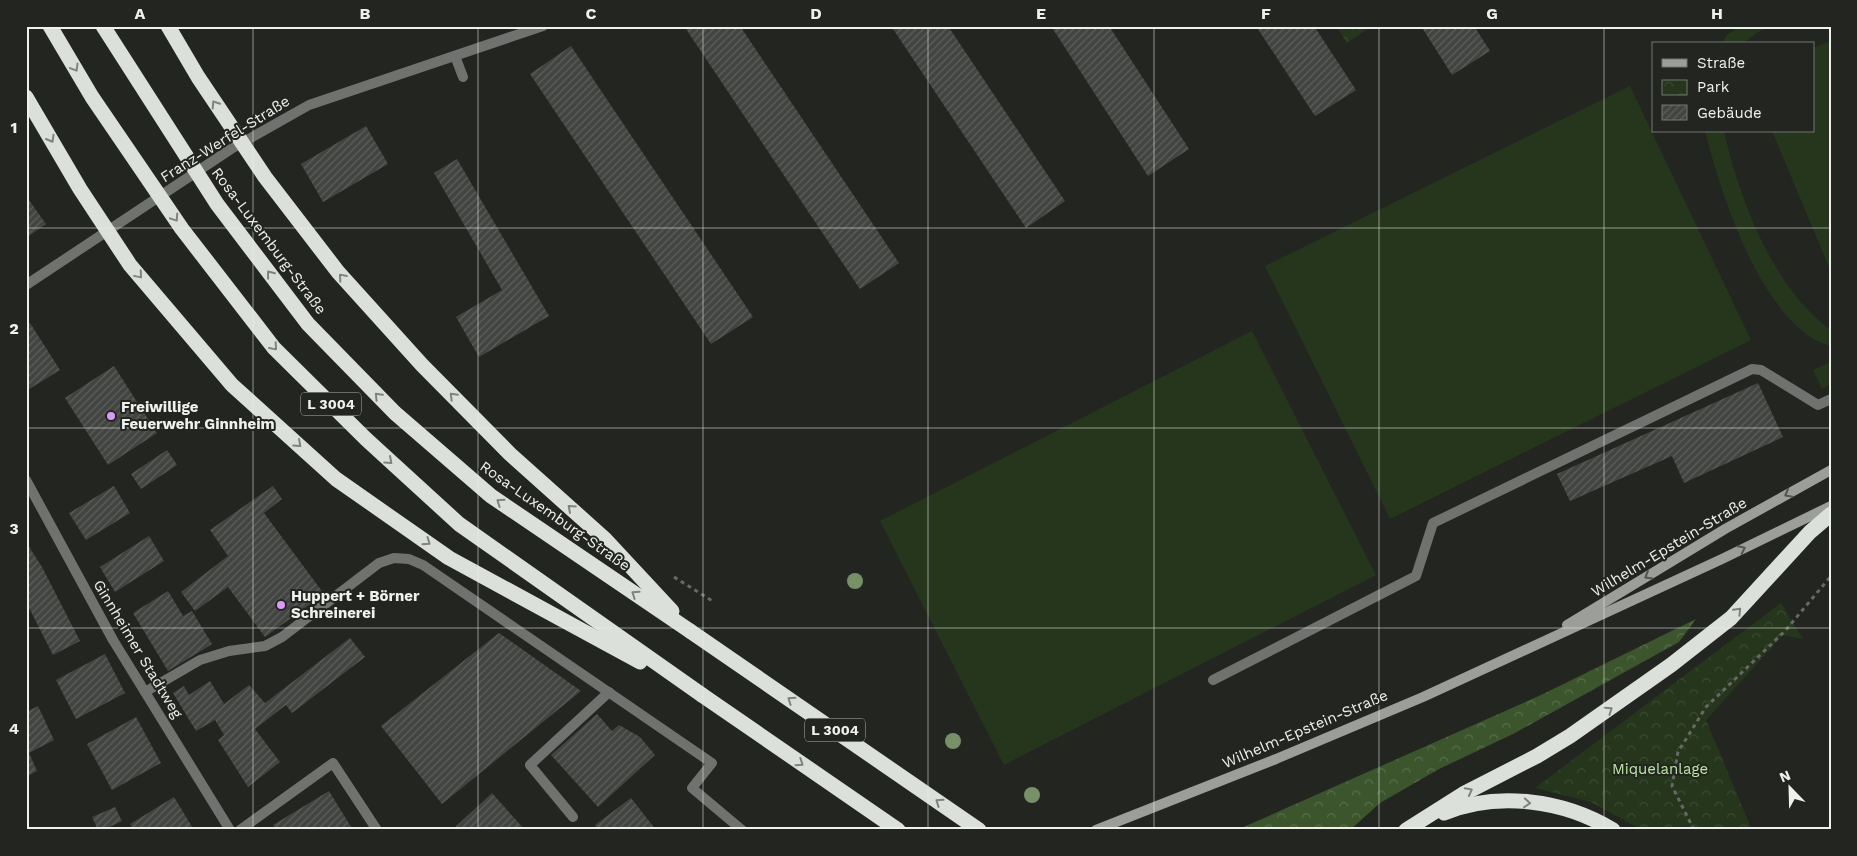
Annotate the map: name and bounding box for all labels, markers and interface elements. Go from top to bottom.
text: A [135,4,146,23]
text: B [360,4,371,23]
text: C [586,4,597,23]
text: D [810,4,822,23]
text: E [1036,4,1046,23]
text: F [1261,4,1271,23]
text: G [1486,4,1498,23]
text: H [1711,4,1723,23]
legend [1652,42,1814,132]
text: Straße [1697,54,1745,72]
one-way arrow [68,63,78,72]
text: Park [1697,78,1730,96]
street label: Franz-Werfel-Straße [157,92,293,186]
one-way arrow [212,100,221,109]
text: Gebäude [1697,104,1762,122]
text: 1 [11,118,17,137]
one-way arrow [44,133,54,142]
street label: Rosa-Luxemburg-Straße [208,164,330,318]
one-way arrow [169,212,178,222]
one-way arrow [133,270,142,279]
one-way arrow [268,271,276,280]
one-way arrow [340,274,348,283]
text: 2 [9,319,19,338]
one-way arrow [268,341,277,350]
road number: L 3004 [301,392,361,416]
one-way arrow [375,392,384,401]
one-way arrow [449,393,458,402]
place label: Freiwillige Feuerwehr Ginnheim [121,398,275,433]
marker: Freiwillige Feuerwehr Ginnheim [105,410,117,422]
one-way arrow [292,438,301,447]
one-way arrow [384,455,393,464]
street label: Rosa-Luxemburg-Straße [476,457,634,575]
one-way arrow [1784,488,1793,498]
street label: Wilhelm-Epstein-Straße [1588,493,1750,601]
one-way arrow [497,499,506,509]
one-way arrow [567,505,576,514]
text: 3 [9,519,19,538]
one-way arrow [421,536,431,545]
one-way arrow [1737,545,1746,555]
one-way arrow [1644,569,1653,579]
street label: Ginnheimer Stadtweg [90,577,186,721]
place label: Huppert + Börner Schreinerei [291,587,420,622]
one-way arrow [631,591,641,600]
marker: Huppert + Börner Schreinerei [275,599,287,611]
one-way arrow [1732,608,1741,617]
street label: Wilhelm-Epstein-Straße [1220,686,1390,772]
one-way arrow [787,697,797,706]
one-way arrow [1603,707,1613,716]
road number: L 3004 [805,718,865,742]
text: 4 [9,719,19,738]
one-way arrow [794,757,803,766]
park label: Miquelanlage [1612,760,1708,778]
north arrow [1764,764,1814,814]
text: N [1777,767,1793,785]
one-way arrow [1463,787,1472,797]
one-way arrow [1523,797,1531,808]
one-way arrow [935,799,945,808]

